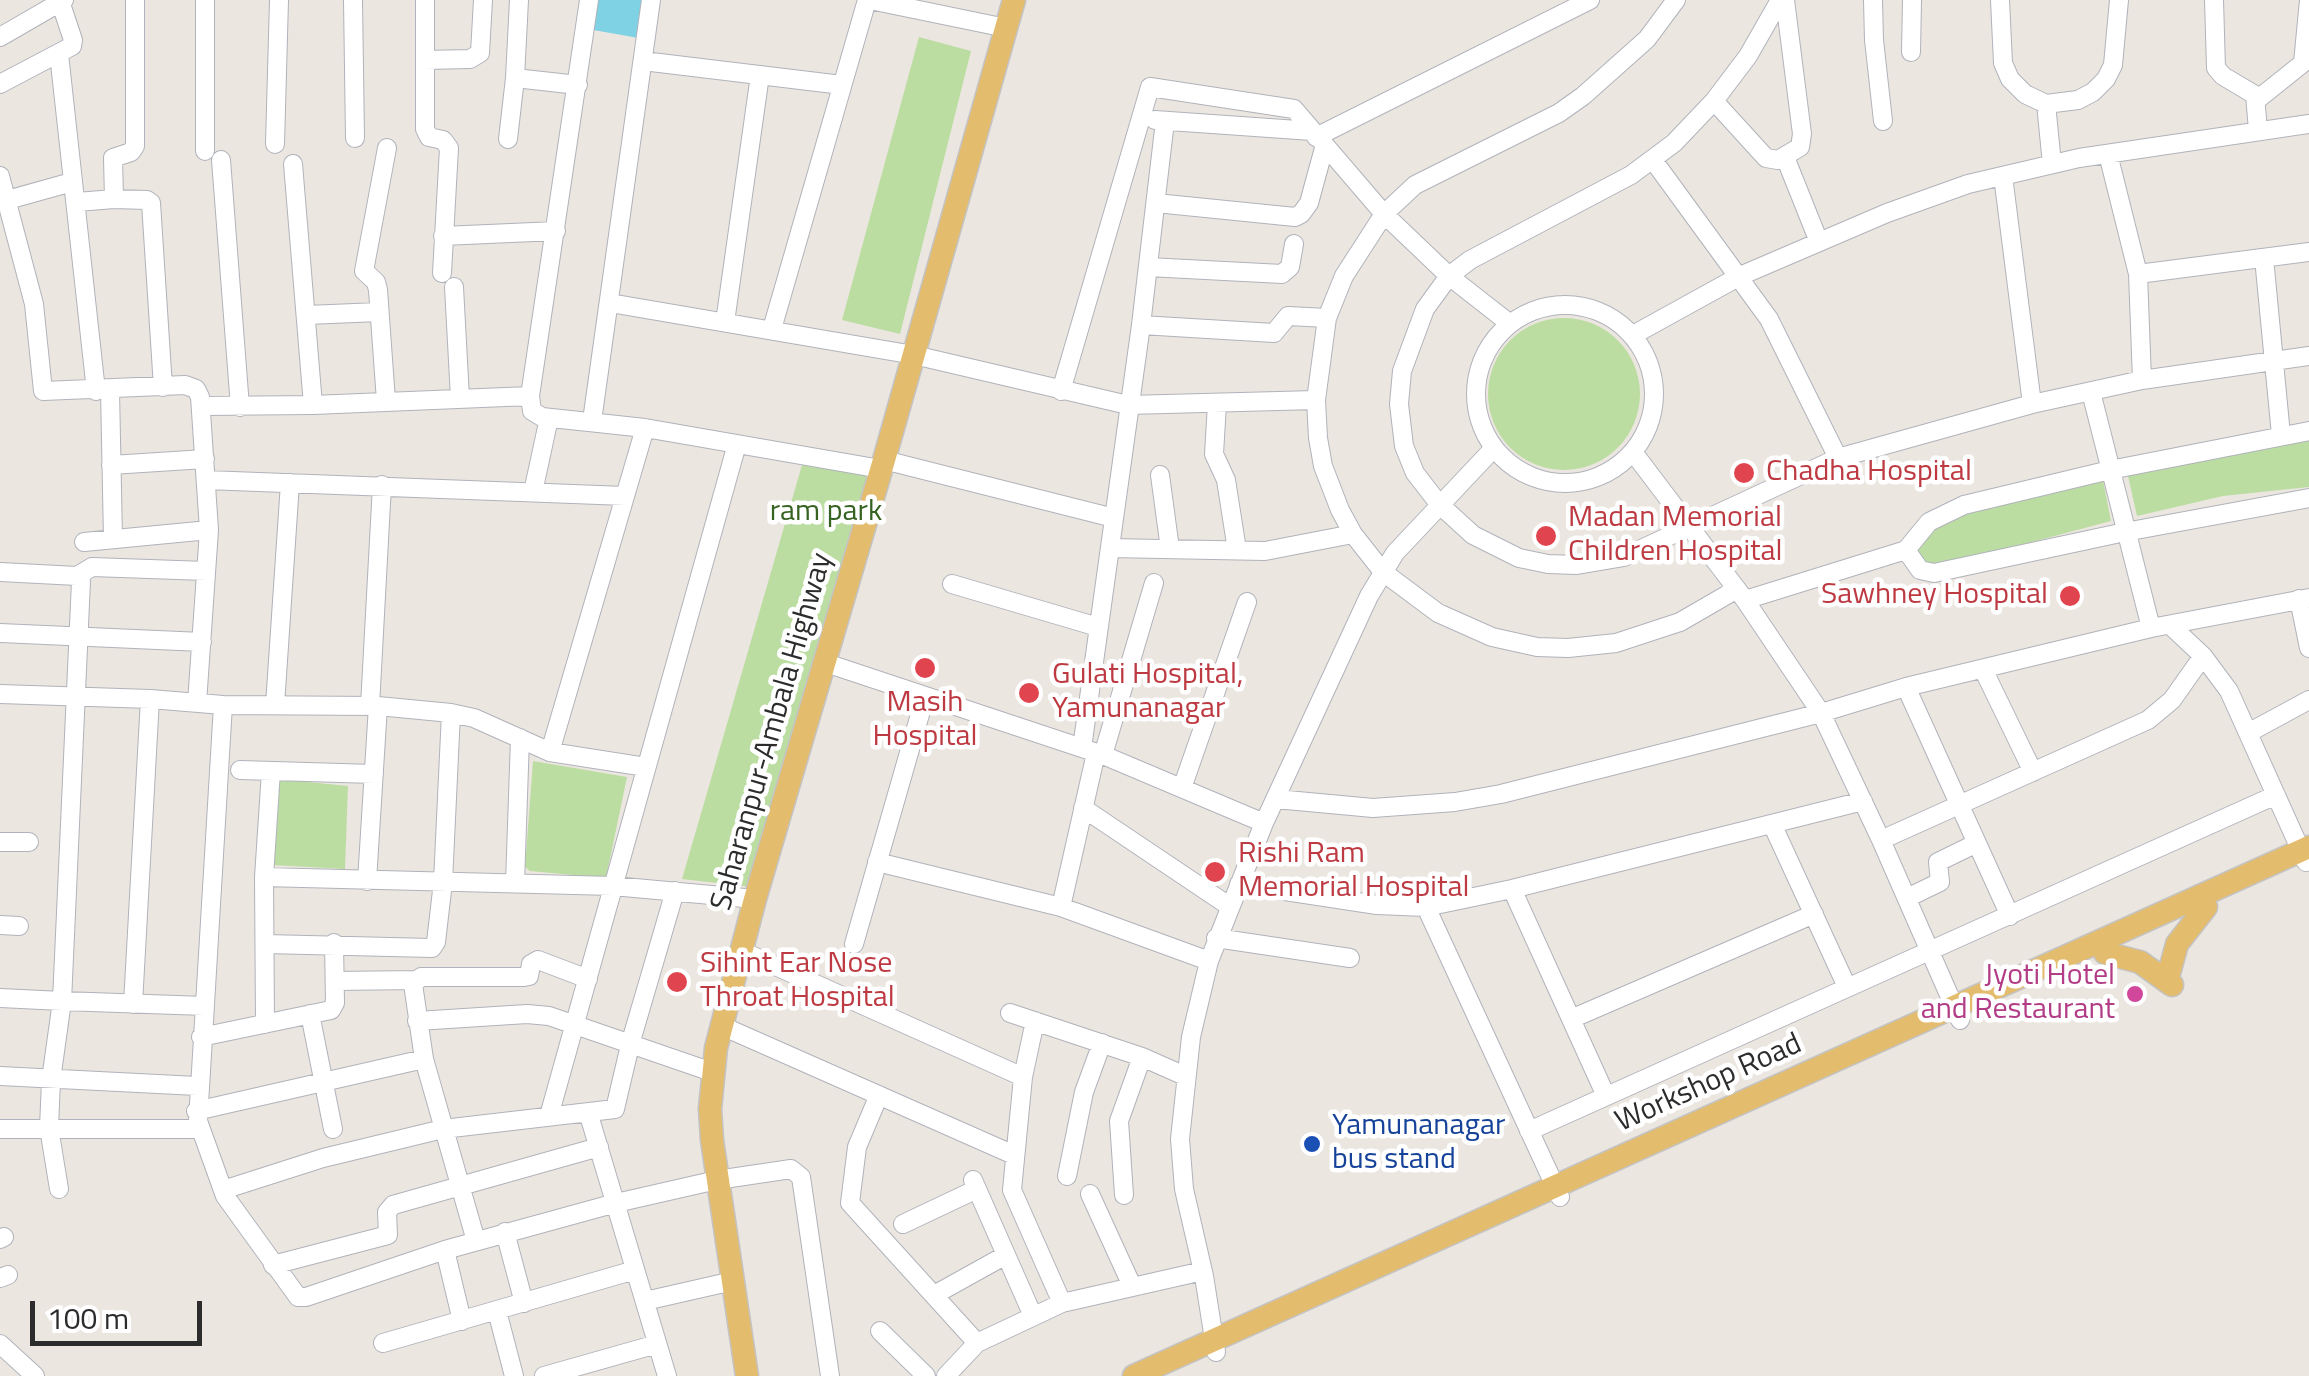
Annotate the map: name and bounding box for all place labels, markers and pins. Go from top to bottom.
place label: Chadha Hospital [1766,455,1972,491]
marker: Chadha Hospital [1731,460,1757,486]
place label: Madan Memorial Children Hospital [1568,501,1782,572]
marker: Madan Memorial Children Hospital [1533,523,1559,549]
place label: Sawhney Hospital [1821,578,2048,614]
marker: Sawhney Hospital [2057,583,2083,609]
marker: Masih Hospital [912,655,938,681]
place label: Gulati Hospital, Yamunanagar [1052,658,1244,728]
marker: Gulati Hospital, Yamunanagar [1016,680,1042,706]
place label: Masih Hospital [873,686,977,756]
place label: Rishi Ram Memorial Hospital [1238,837,1469,908]
marker: Rishi Ram Memorial Hospital [1202,859,1228,885]
place label: Sihint Ear Nose Throat Hospital [700,947,895,1018]
place label: Jyoti Hotel and Restaurant [1921,959,2115,1030]
marker: Sihint Ear Nose Throat Hospital [664,969,690,995]
marker: Jyoti Hotel and Restaurant [2124,983,2146,1005]
place label: Yamunanagar bus stand [1332,1109,1505,1180]
marker: Yamunanagar bus stand [1301,1133,1323,1155]

